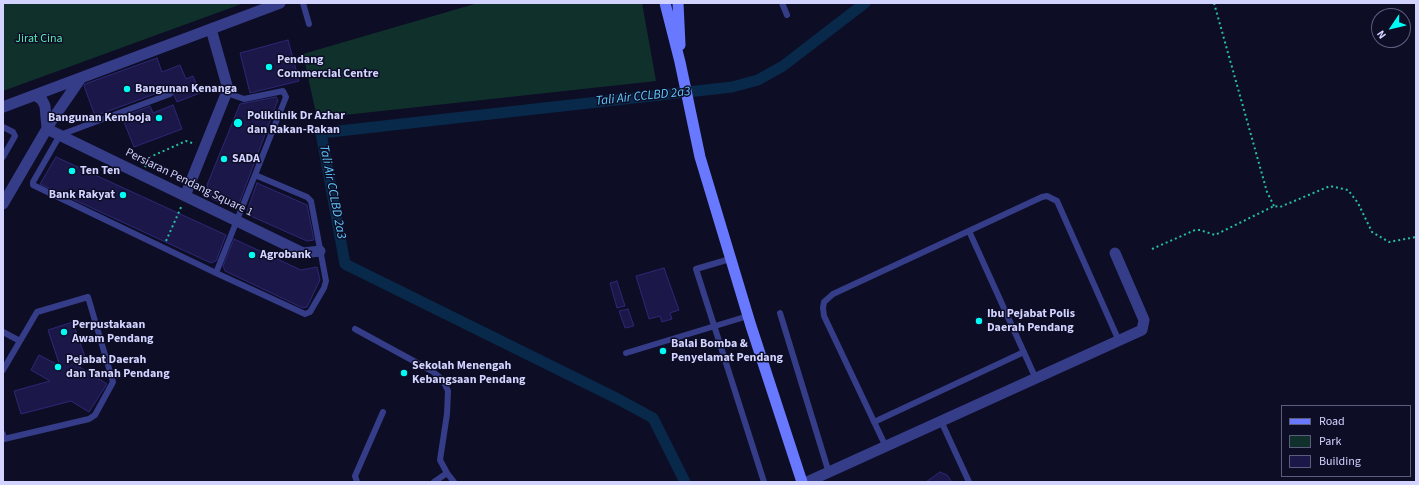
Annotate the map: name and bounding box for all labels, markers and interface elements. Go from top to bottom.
north arrow [1371,8,1411,48]
text: N [1373,27,1390,42]
park label: Jirat Cina [15,32,63,46]
place label: Pendang Commercial Centre [277,53,379,81]
marker: Pendang Commercial Centre [264,62,274,72]
place label: Bangunan Kenanga [135,82,237,96]
marker: Bangunan Kenanga [122,84,132,94]
water label: Tali Air CCLBD 2a3 [595,84,691,110]
place label: Poliklinik Dr Azhar dan Rakan-Rakan [247,109,345,137]
place label: Bangunan Kemboja [48,111,151,125]
marker: Bangunan Kemboja [154,113,164,123]
marker: Poliklinik Dr Azhar dan Rakan-Rakan [232,117,244,129]
water label: Tali Air CCLBD 2a3 [315,144,349,240]
street label: Persiaran Pendang Square 1 [123,146,255,220]
place label: SADA [232,152,260,166]
marker: SADA [219,154,229,164]
place label: Ten Ten [80,164,120,178]
marker: Ten Ten [67,166,77,176]
place label: Bank Rakyat [49,188,115,202]
marker: Bank Rakyat [118,190,128,200]
place label: Agrobank [260,248,311,262]
marker: Agrobank [247,250,257,260]
place label: Ibu Pejabat Polis Daerah Pendang [987,307,1075,335]
marker: Ibu Pejabat Polis Daerah Pendang [974,316,984,326]
place label: Perpustakaan Awam Pendang [72,318,153,346]
marker: Perpustakaan Awam Pendang [59,327,69,337]
place label: Balai Bomba & Penyelamat Pendang [671,337,783,365]
marker: Balai Bomba & Penyelamat Pendang [658,346,668,356]
place label: Pejabat Daerah dan Tanah Pendang [66,353,170,381]
place label: Sekolah Menengah Kebangsaan Pendang [412,359,525,387]
marker: Pejabat Daerah dan Tanah Pendang [53,362,63,372]
marker: Sekolah Menengah Kebangsaan Pendang [399,368,409,378]
legend [1281,405,1411,477]
text: Road [1319,413,1345,430]
text: Park [1319,433,1341,450]
text: Building [1319,453,1361,470]

